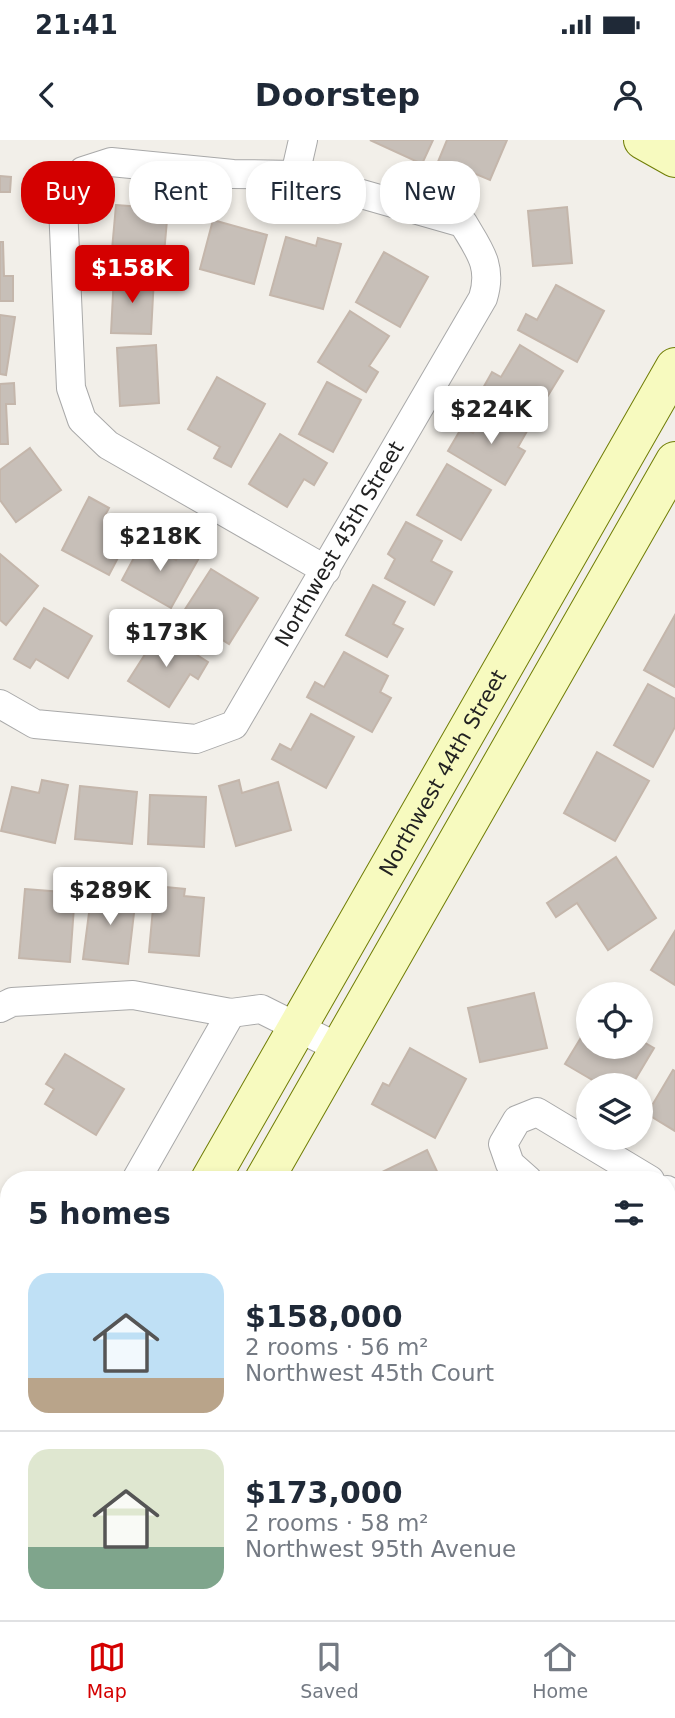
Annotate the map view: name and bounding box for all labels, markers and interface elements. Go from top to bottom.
text: 21:41 [35,10,118,40]
icon: back [28,76,66,114]
text: Doorstep [255,76,420,114]
icon: person [609,76,647,114]
chip: Buy [21,161,115,224]
chip: Rent [129,161,232,224]
chip: Filters [246,161,366,224]
chip: New [380,161,480,224]
pin: $158K [83,246,181,305]
text: $158K [91,255,173,281]
pin: $224K [442,386,540,446]
text: $224K [450,396,532,422]
street label: Northwest 45th Street [270,437,409,651]
pin: $218K [111,514,209,573]
text: $218K [119,523,201,549]
pin: $173K [117,610,215,669]
text: $173K [125,619,207,645]
street label: Northwest 44th Street [374,666,511,880]
pin: $289K [61,868,159,927]
text: $289K [69,877,151,903]
map controls [576,982,653,1150]
button: locate [576,982,653,1059]
button: layers [576,1073,653,1150]
icon: filters [610,1194,648,1232]
text: 5 homes [28,1196,171,1231]
text: $158,000 [245,1299,403,1334]
icon: home [84,1301,168,1385]
text: 2 rooms · 56 m² [245,1334,429,1360]
text: Northwest 45th Court [245,1360,494,1386]
text: $173,000 [245,1475,403,1510]
icon: home [84,1477,168,1561]
text: 2 rooms · 58 m² [245,1510,429,1536]
text: Northwest 95th Avenue [245,1536,516,1562]
tab: Map [87,1638,127,1702]
tab: Saved [300,1638,359,1702]
tab: Home [532,1638,588,1702]

